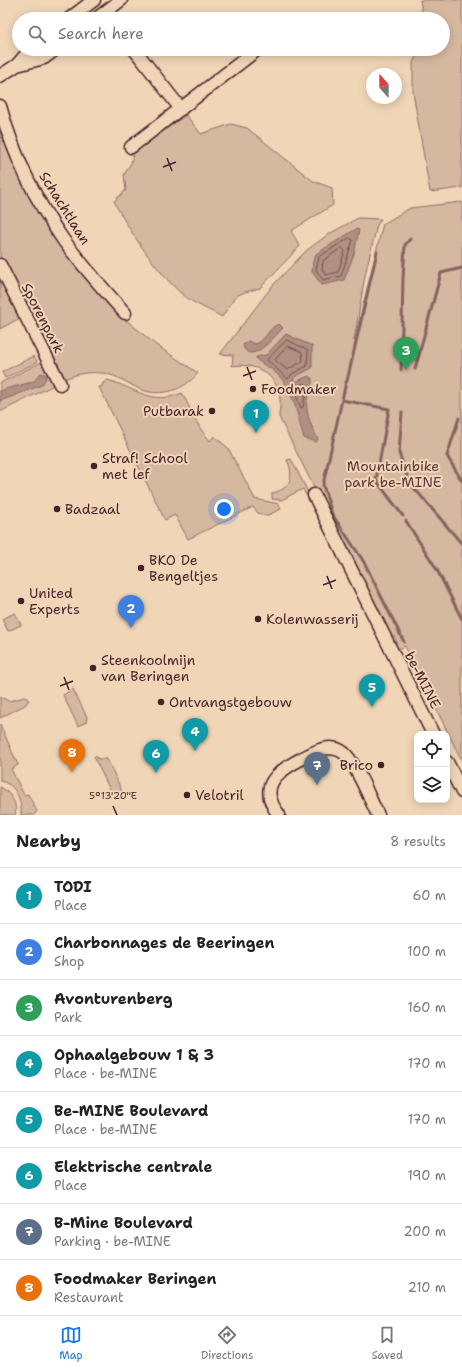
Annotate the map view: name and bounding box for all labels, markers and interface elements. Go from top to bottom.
search box [12,12,450,56]
icon: search [26,23,48,45]
text: Search here [58,24,144,44]
north arrow [366,68,402,104]
street label: Schachtlaan [35,168,95,248]
street label: Sporenpark [18,280,68,356]
pin: 3 [393,337,419,370]
place label: Foodmaker [261,380,337,398]
marker: Foodmaker [248,384,258,394]
pin: 1 [243,400,269,433]
place label: Putbarak [143,402,204,420]
marker: Putbarak [207,406,217,416]
place label: Straf! School met lef [102,449,189,483]
park label: Mountainbike park be-MINE [344,457,442,491]
marker: Straf! School met lef [89,461,99,471]
your location [214,499,234,519]
place label: Badzaal [65,500,121,518]
marker: Badzaal [52,504,62,514]
place label: BKO De Bengeltjes [149,551,218,585]
marker: BKO De Bengeltjes [136,563,146,573]
place label: United Experts [29,584,80,618]
pin: 2 [118,595,144,628]
marker: United Experts [16,596,26,606]
place label: Kolenwasserij [266,610,359,628]
marker: Kolenwasserij [253,614,263,624]
street label: be-MINE [401,648,445,712]
place label: Steenkoolmijn van Beringen [101,651,196,685]
marker: Steenkoolmijn van Beringen [88,663,98,673]
pin: 5 [359,674,385,707]
place label: Ontvangstgebouw [169,693,292,711]
marker: Ontvangstgebouw [156,697,166,707]
pin: 4 [182,718,208,751]
map controls [414,731,450,803]
button: locate [414,731,450,767]
pin: 8 [59,739,85,772]
pin: 6 [143,740,169,773]
pin: 7 [304,752,330,785]
place label: Brico [340,756,373,774]
marker: Brico [376,760,386,770]
button: layers [414,767,450,803]
place label: Velotril [195,786,245,804]
text: 5°13'20"E [89,789,137,802]
marker: Velotril [182,790,192,800]
text: Nearby [16,830,81,852]
text: 8 results [390,833,446,850]
text: TODI [54,877,92,897]
text: 1 [26,887,32,904]
text: 60 m [413,887,446,904]
text: Place [54,897,87,914]
text: Charbonnages de Beeringen [54,933,274,953]
text: 2 [24,943,34,960]
text: 100 m [407,943,446,960]
text: Shop [54,953,84,970]
text: Avonturenberg [54,989,172,1009]
text: 3 [24,999,34,1016]
text: 160 m [408,999,446,1016]
text: Park [54,1009,82,1026]
text: Ophaalgebouw 1 & 3 [54,1045,214,1065]
text: 4 [24,1055,34,1072]
text: 170 m [408,1055,446,1072]
text: Place · be-MINE [54,1065,157,1082]
text: Be-MINE Boulevard [54,1101,208,1121]
text: 5 [25,1111,33,1128]
text: 170 m [408,1111,446,1128]
text: Place · be-MINE [54,1121,157,1138]
text: Elektrische centrale [54,1157,212,1177]
text: 6 [24,1167,34,1184]
text: 190 m [407,1167,446,1184]
text: Place [54,1177,87,1194]
text: B-Mine Boulevard [54,1213,193,1233]
text: 7 [24,1223,34,1240]
text: 200 m [404,1223,446,1240]
text: Parking · be-MINE [54,1233,171,1250]
text: Foodmaker Beringen [54,1269,217,1289]
text: 8 [24,1279,34,1296]
text: 210 m [408,1279,446,1296]
text: Restaurant [54,1289,124,1306]
tab: Map [59,1324,83,1363]
tab: Directions [201,1324,253,1363]
tab: Saved [372,1324,403,1363]

